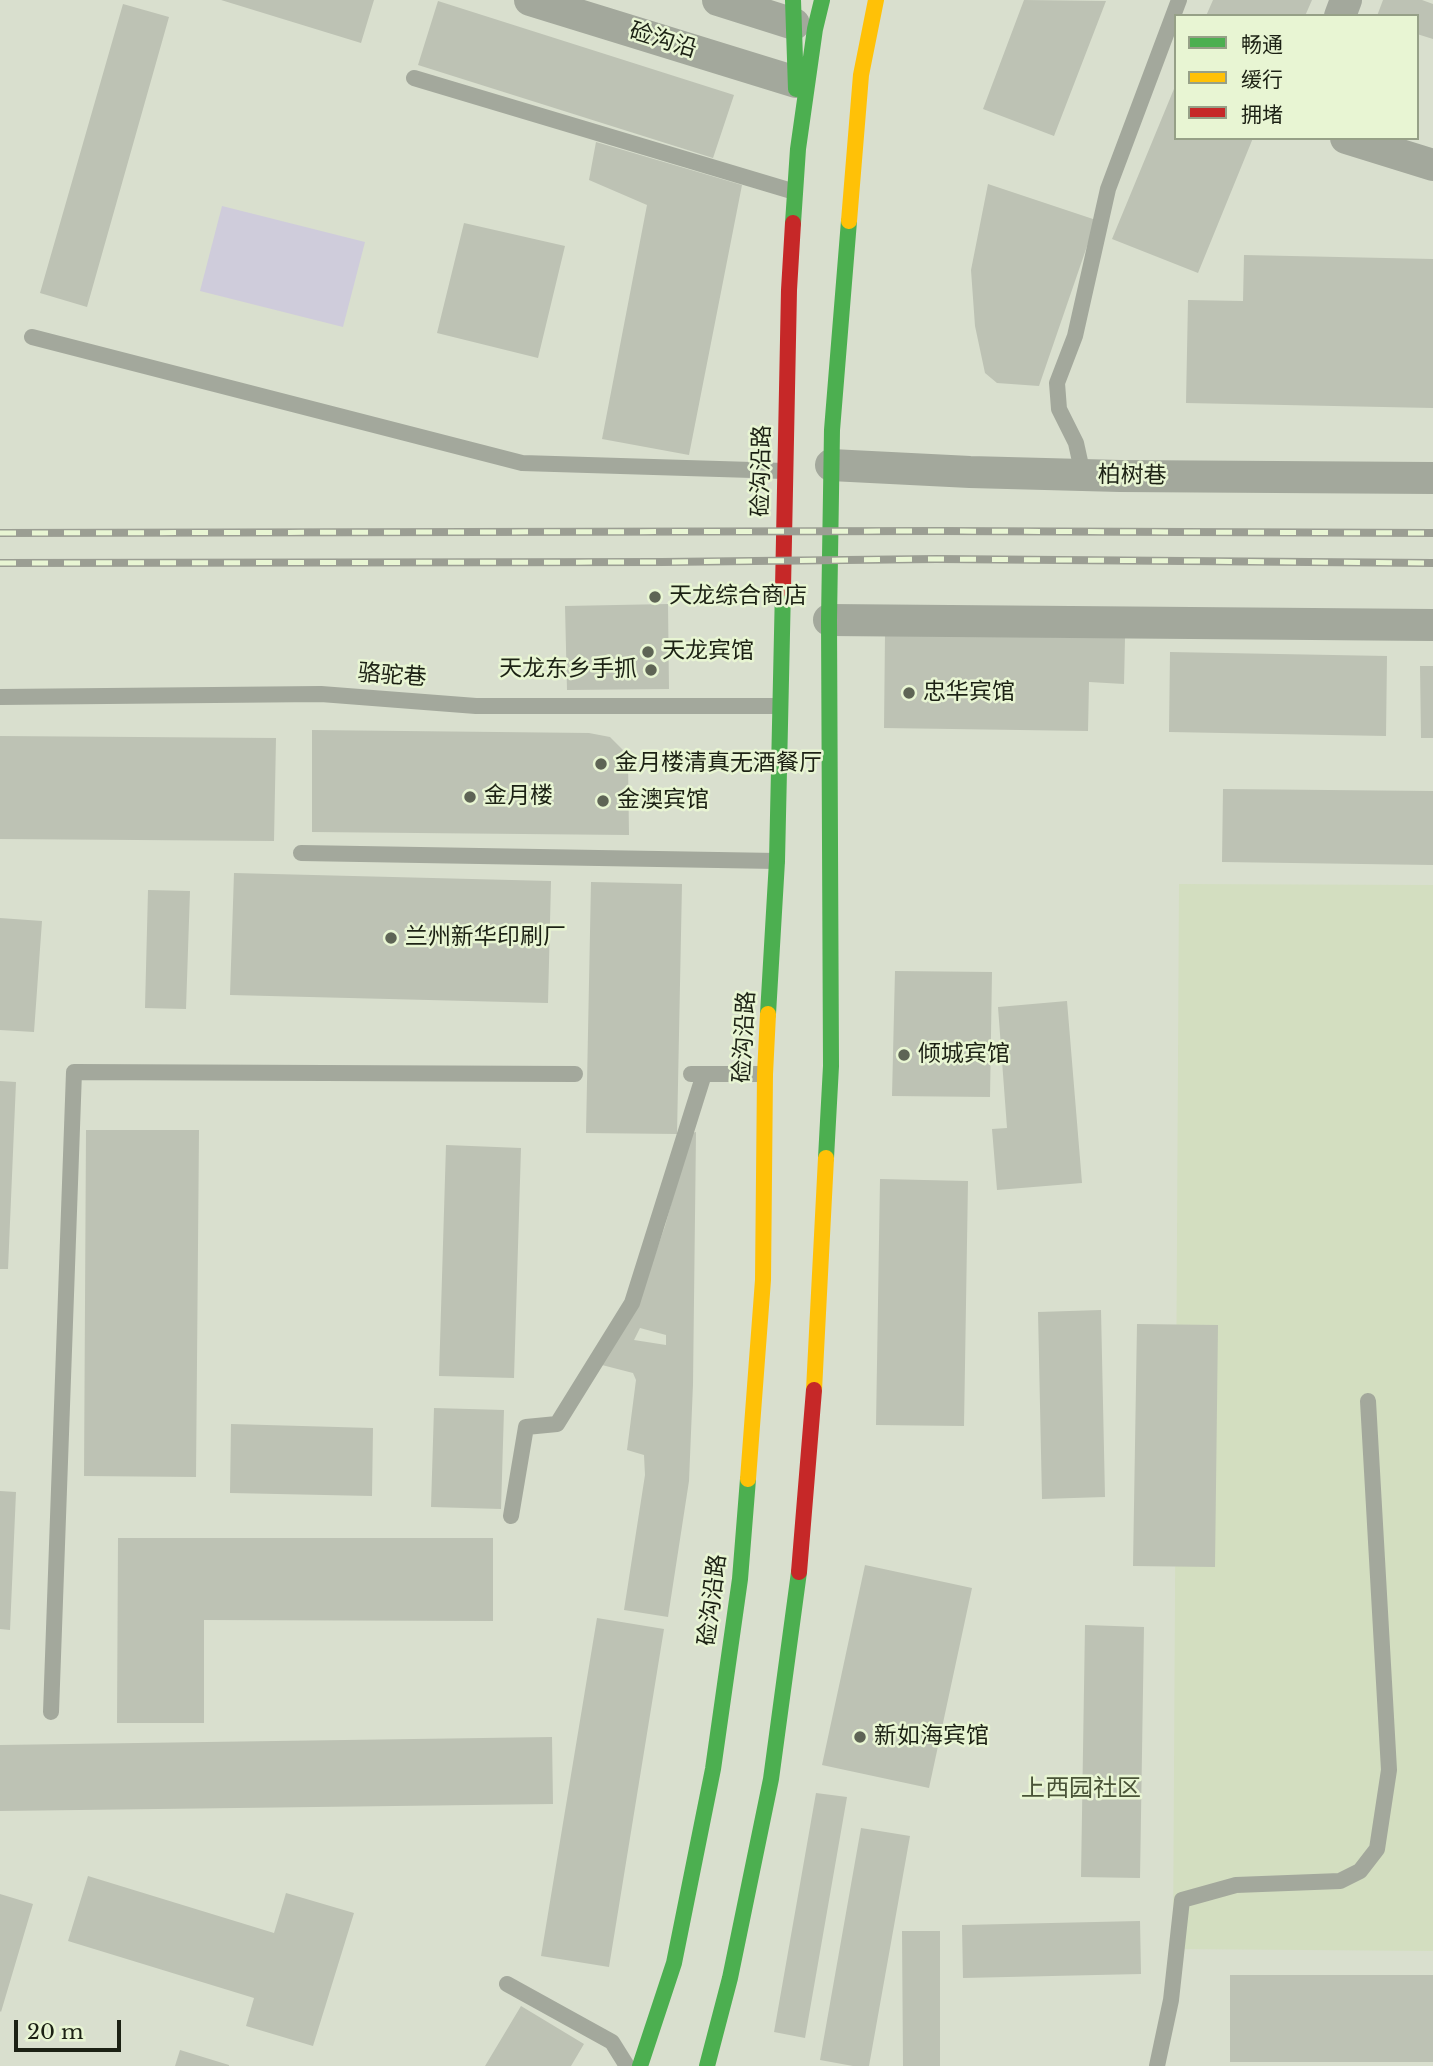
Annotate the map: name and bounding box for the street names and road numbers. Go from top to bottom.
street label: 硷沟沿 [626,18,700,64]
street label: 硷沟沿路 [747,425,777,517]
street label: 柏树巷 [1097,462,1167,490]
street label: 骆驼巷 [357,660,427,692]
street label: 硷沟沿路 [729,990,761,1084]
street label: 硷沟沿路 [694,1553,732,1647]

